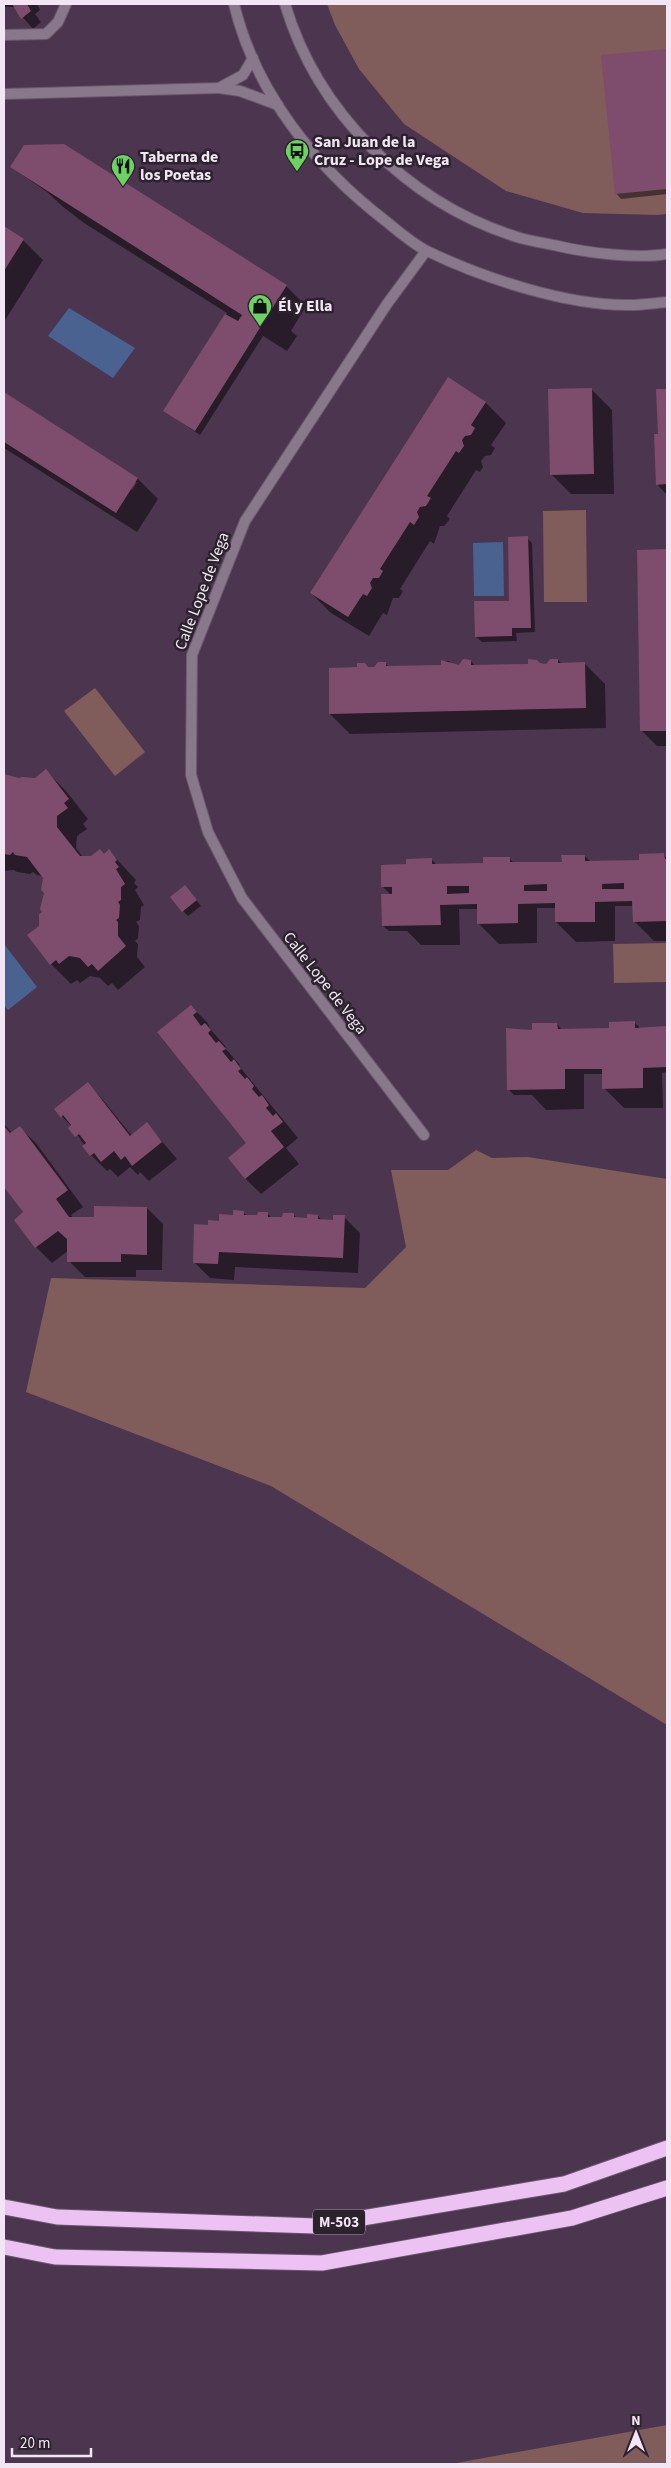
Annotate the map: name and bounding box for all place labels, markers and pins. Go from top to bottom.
place label: San Juan de la Cruz - Lope de Vega [314,131,450,171]
bus stop icon: San Juan de la Cruz - Lope de Vega [284,138,310,172]
place label: Taberna de los Poetas [140,146,218,186]
restaurant icon: Taberna de los Poetas [110,153,136,187]
shop icon: Él y Ella [247,293,273,327]
place label: Él y Ella [278,295,332,317]

